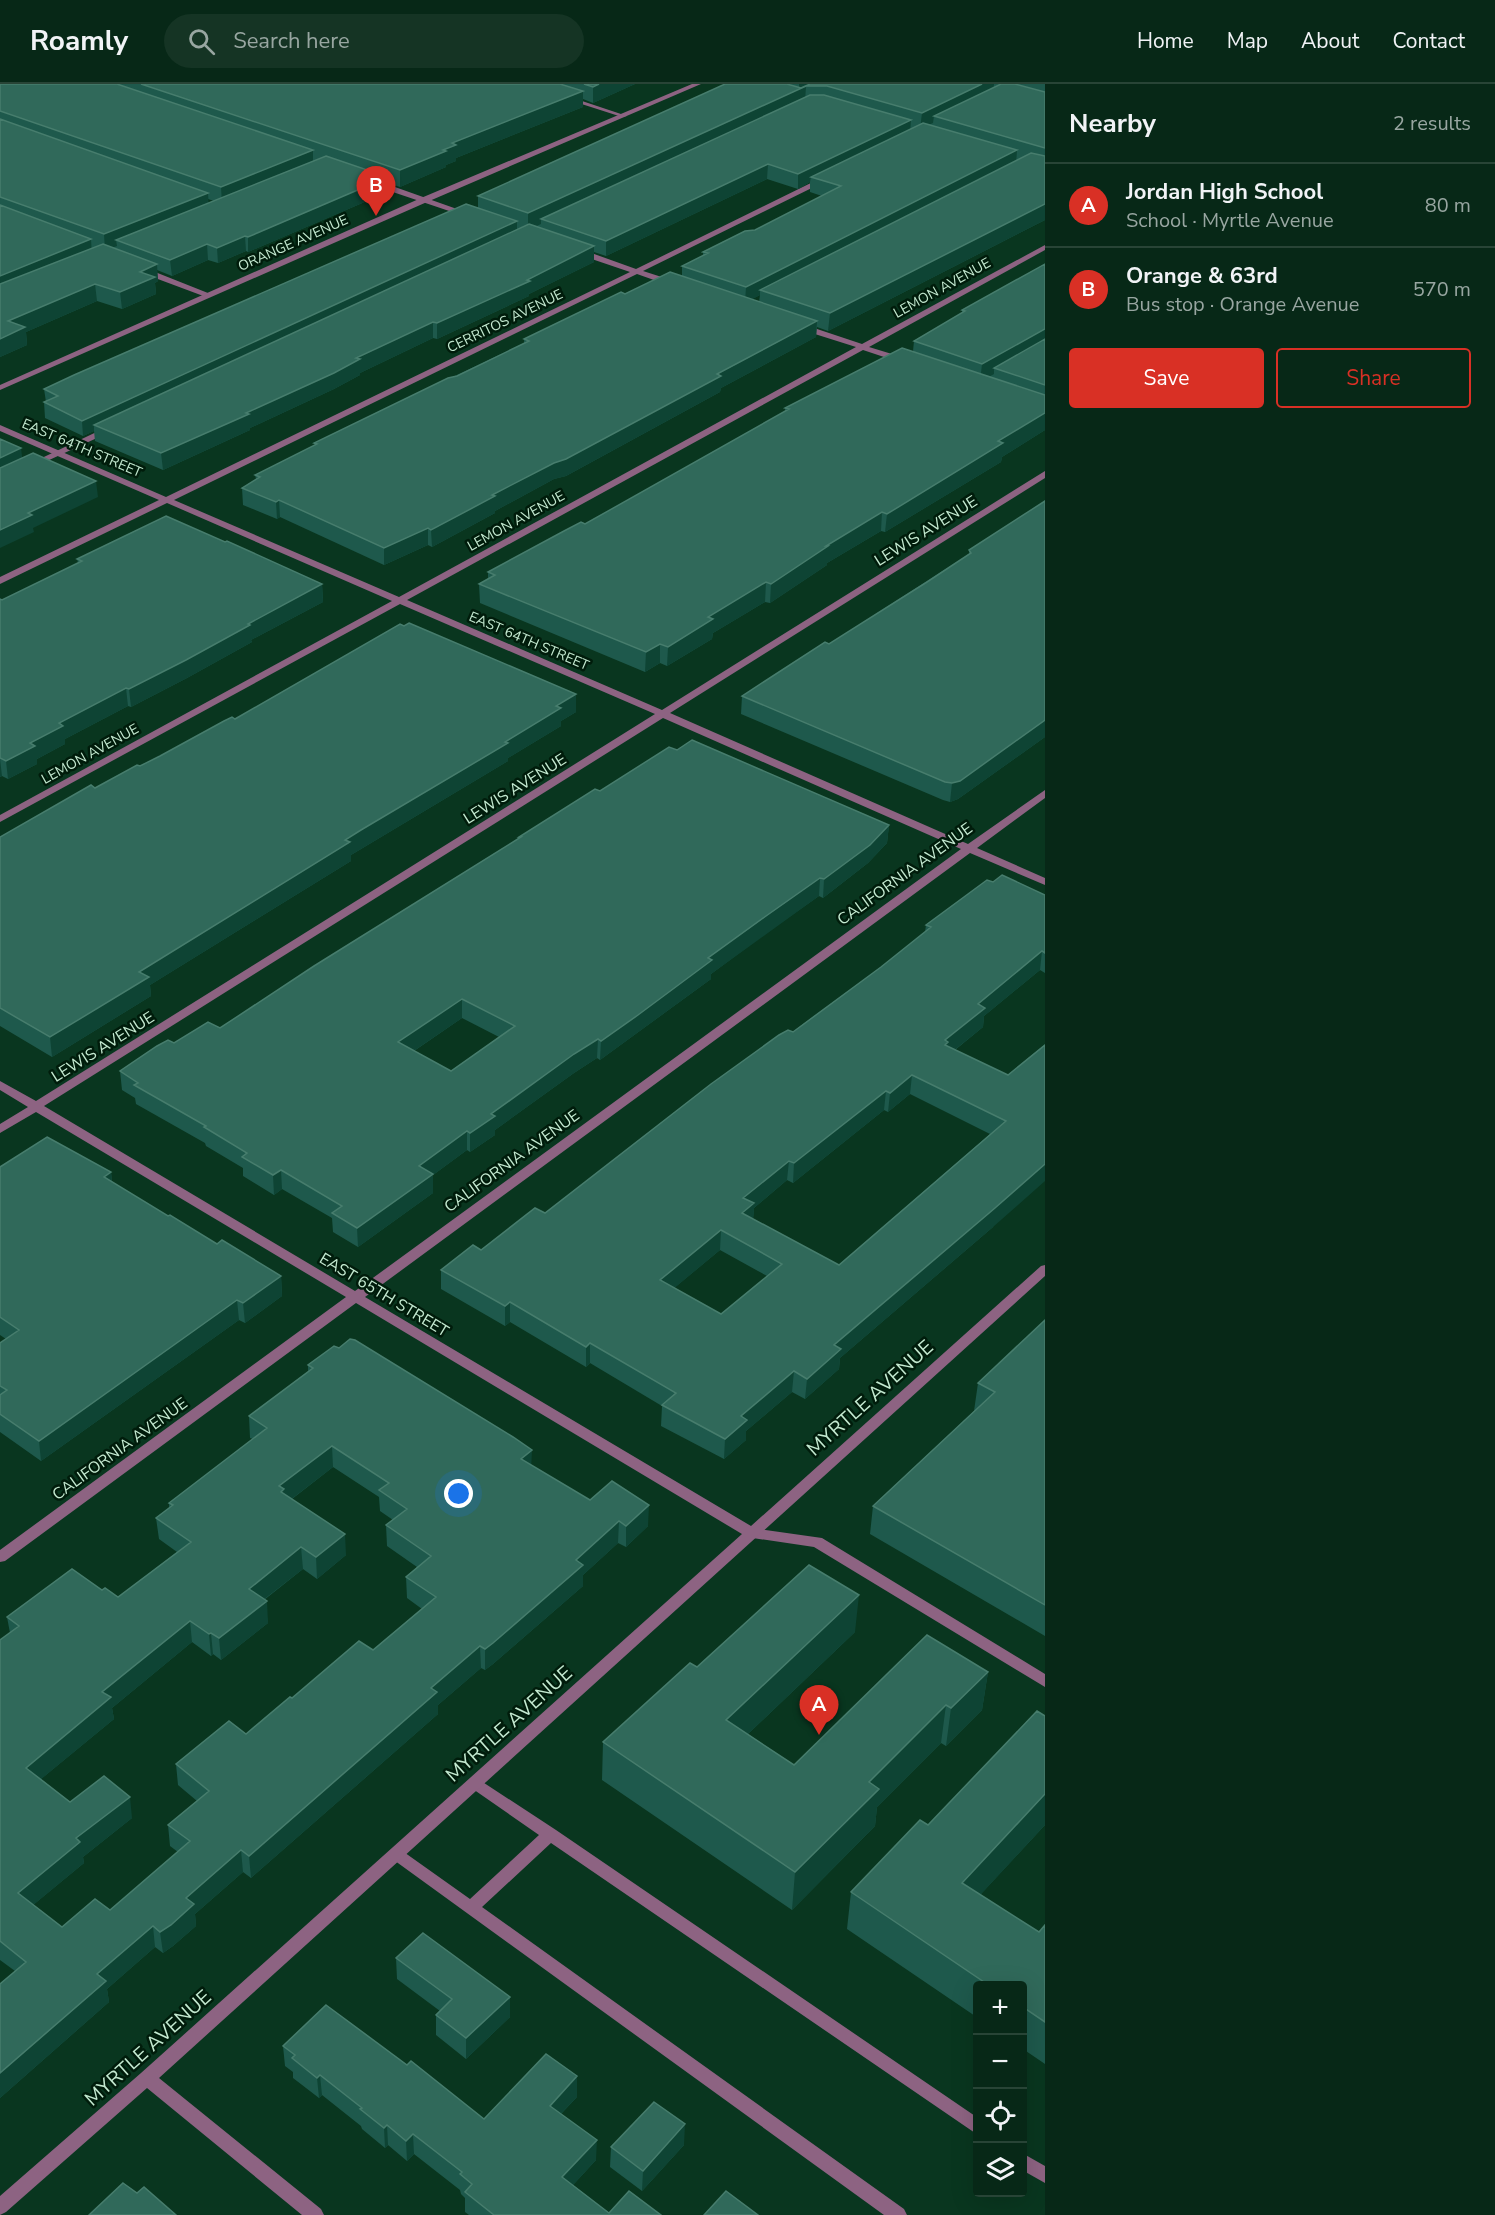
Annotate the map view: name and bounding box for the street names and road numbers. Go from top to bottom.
street label: ORANGE AVENUE [235,210,351,276]
street label: LEMON AVENUE [890,253,994,323]
street label: CERRITOS AVENUE [444,285,566,357]
street label: EAST 64TH STREET [19,414,145,482]
street label: LEMON AVENUE [464,486,568,556]
street label: LEWIS AVENUE [870,491,982,571]
street label: EAST 64TH STREET [466,607,592,675]
street label: LEMON AVENUE [38,719,142,789]
street label: LEWIS AVENUE [459,749,571,829]
street label: CALIFORNIA AVENUE [833,817,977,931]
street label: LEWIS AVENUE [47,1007,159,1087]
street label: CALIFORNIA AVENUE [440,1104,584,1218]
street label: EAST 65TH STREET [315,1248,453,1343]
street label: MYRTLE AVENUE [801,1334,939,1462]
street label: CALIFORNIA AVENUE [48,1392,192,1506]
street label: MYRTLE AVENUE [440,1660,578,1788]
street label: MYRTLE AVENUE [79,1984,217,2112]

